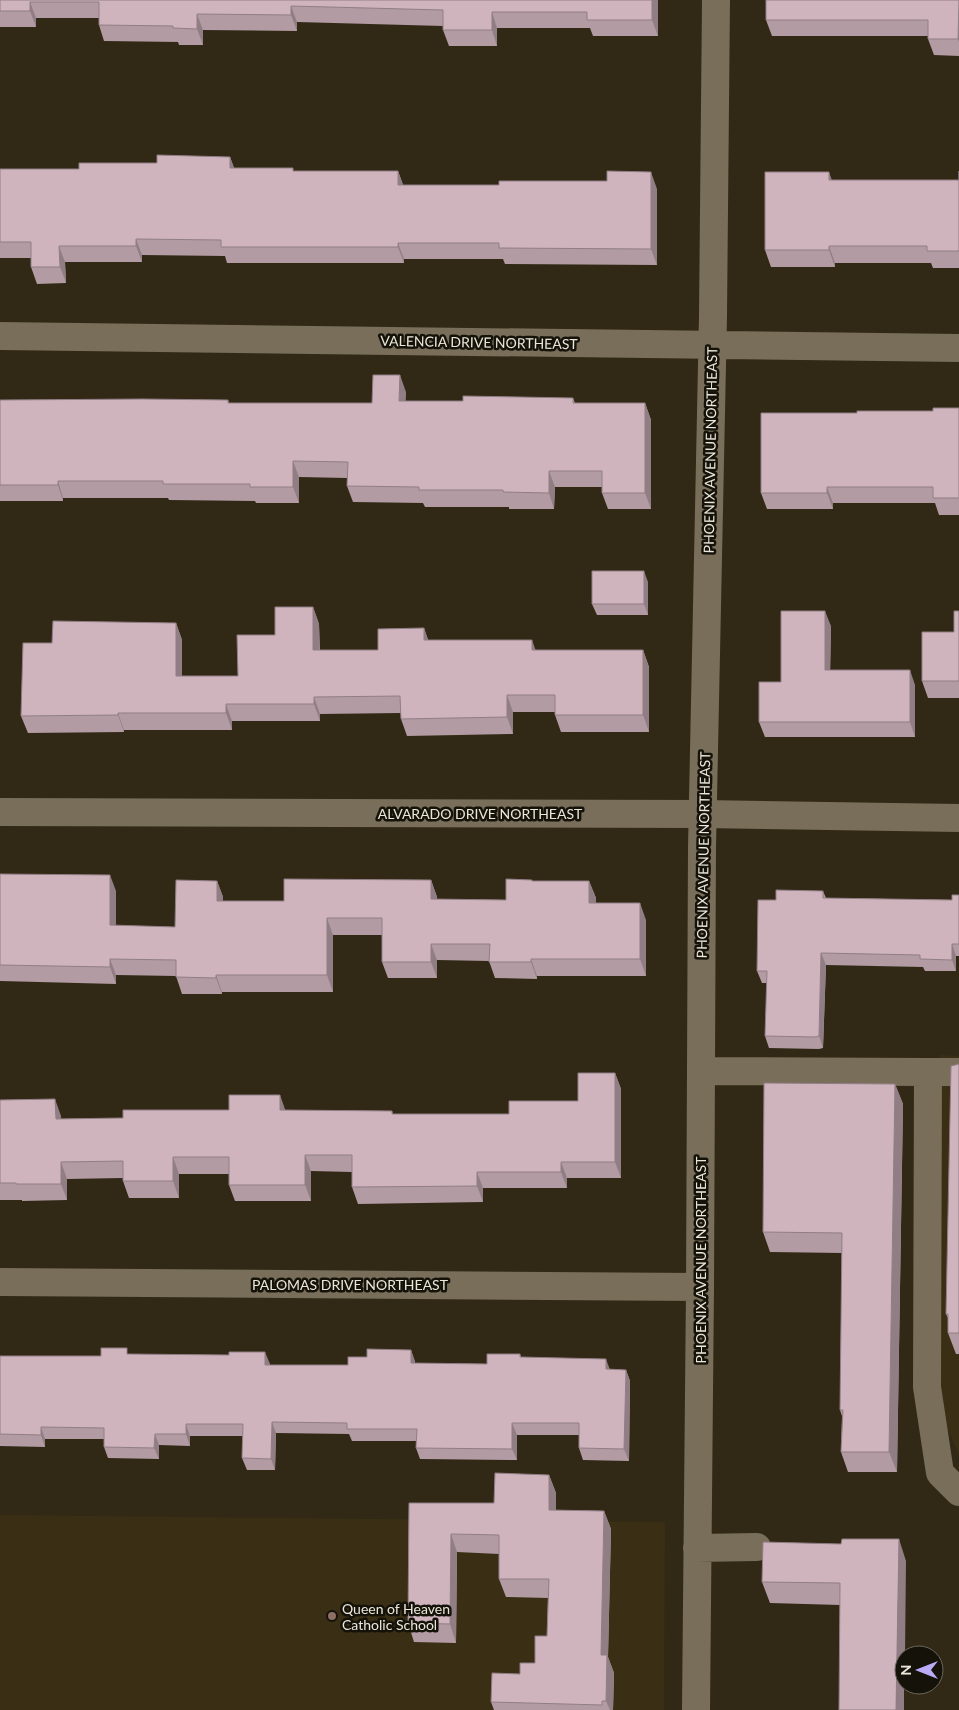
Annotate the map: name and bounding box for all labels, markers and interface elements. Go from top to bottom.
street label: VALENCIA DRIVE NORTHEAST [380,332,578,352]
street label: PHOENIX AVENUE NORTHEAST [700,346,720,554]
street label: PHOENIX AVENUE NORTHEAST [693,751,713,959]
street label: ALVARADO DRIVE NORTHEAST [378,805,583,822]
street label: PHOENIX AVENUE NORTHEAST [692,1156,709,1363]
street label: PALOMAS DRIVE NORTHEAST [252,1276,449,1293]
place label: Queen of Heaven Catholic School [342,1600,450,1633]
marker: Queen of Heaven Catholic School [326,1610,338,1622]
north arrow [894,1645,944,1695]
text: N [897,1665,914,1675]

